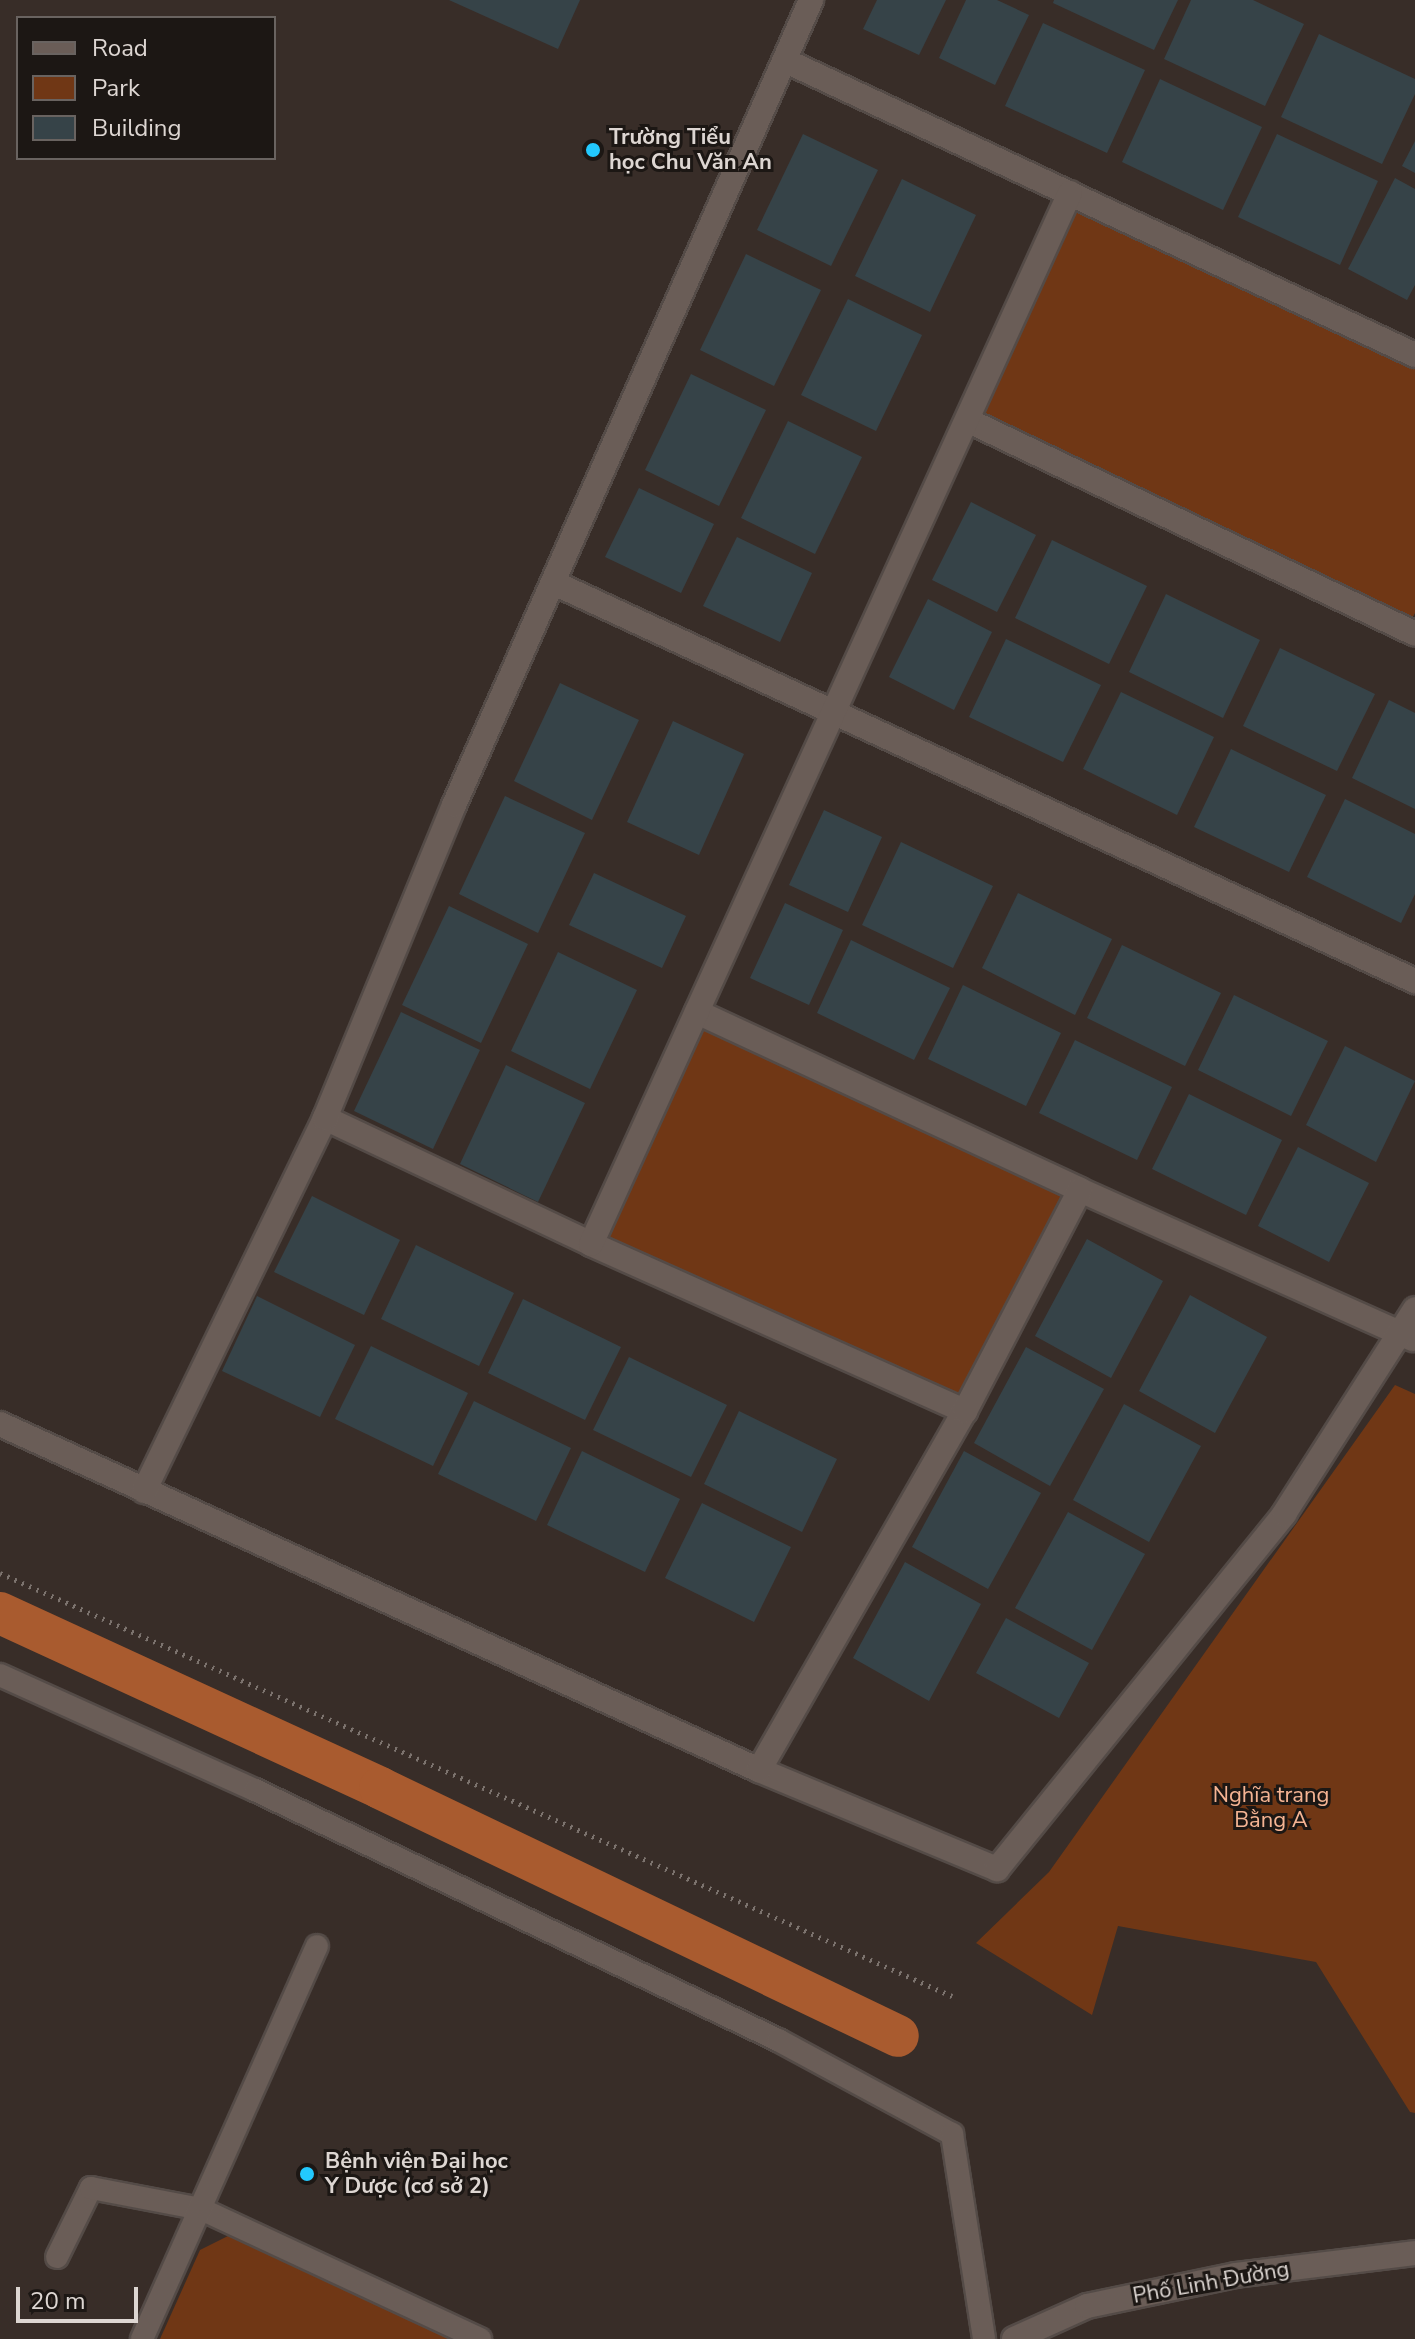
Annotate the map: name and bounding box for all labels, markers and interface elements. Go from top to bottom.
legend [16,16,276,160]
text: Road [92,32,148,64]
text: Park [92,72,140,104]
text: Building [92,112,182,144]
place label: Trường Tiểu học Chu Văn An [609,124,772,176]
marker: Trường Tiểu học Chu Văn An [584,141,602,159]
park label: Nghĩa trang Bằng A [1213,1782,1329,1834]
place label: Bệnh viện Đại học Y Dược (cơ sở 2) [325,2148,508,2200]
marker: Bệnh viện Đại học Y Dược (cơ sở 2) [296,2163,318,2185]
street label: Phố Linh Đường [1131,2256,1291,2310]
scale bar [20,2271,142,2321]
text: 20 m [30,2285,86,2317]

